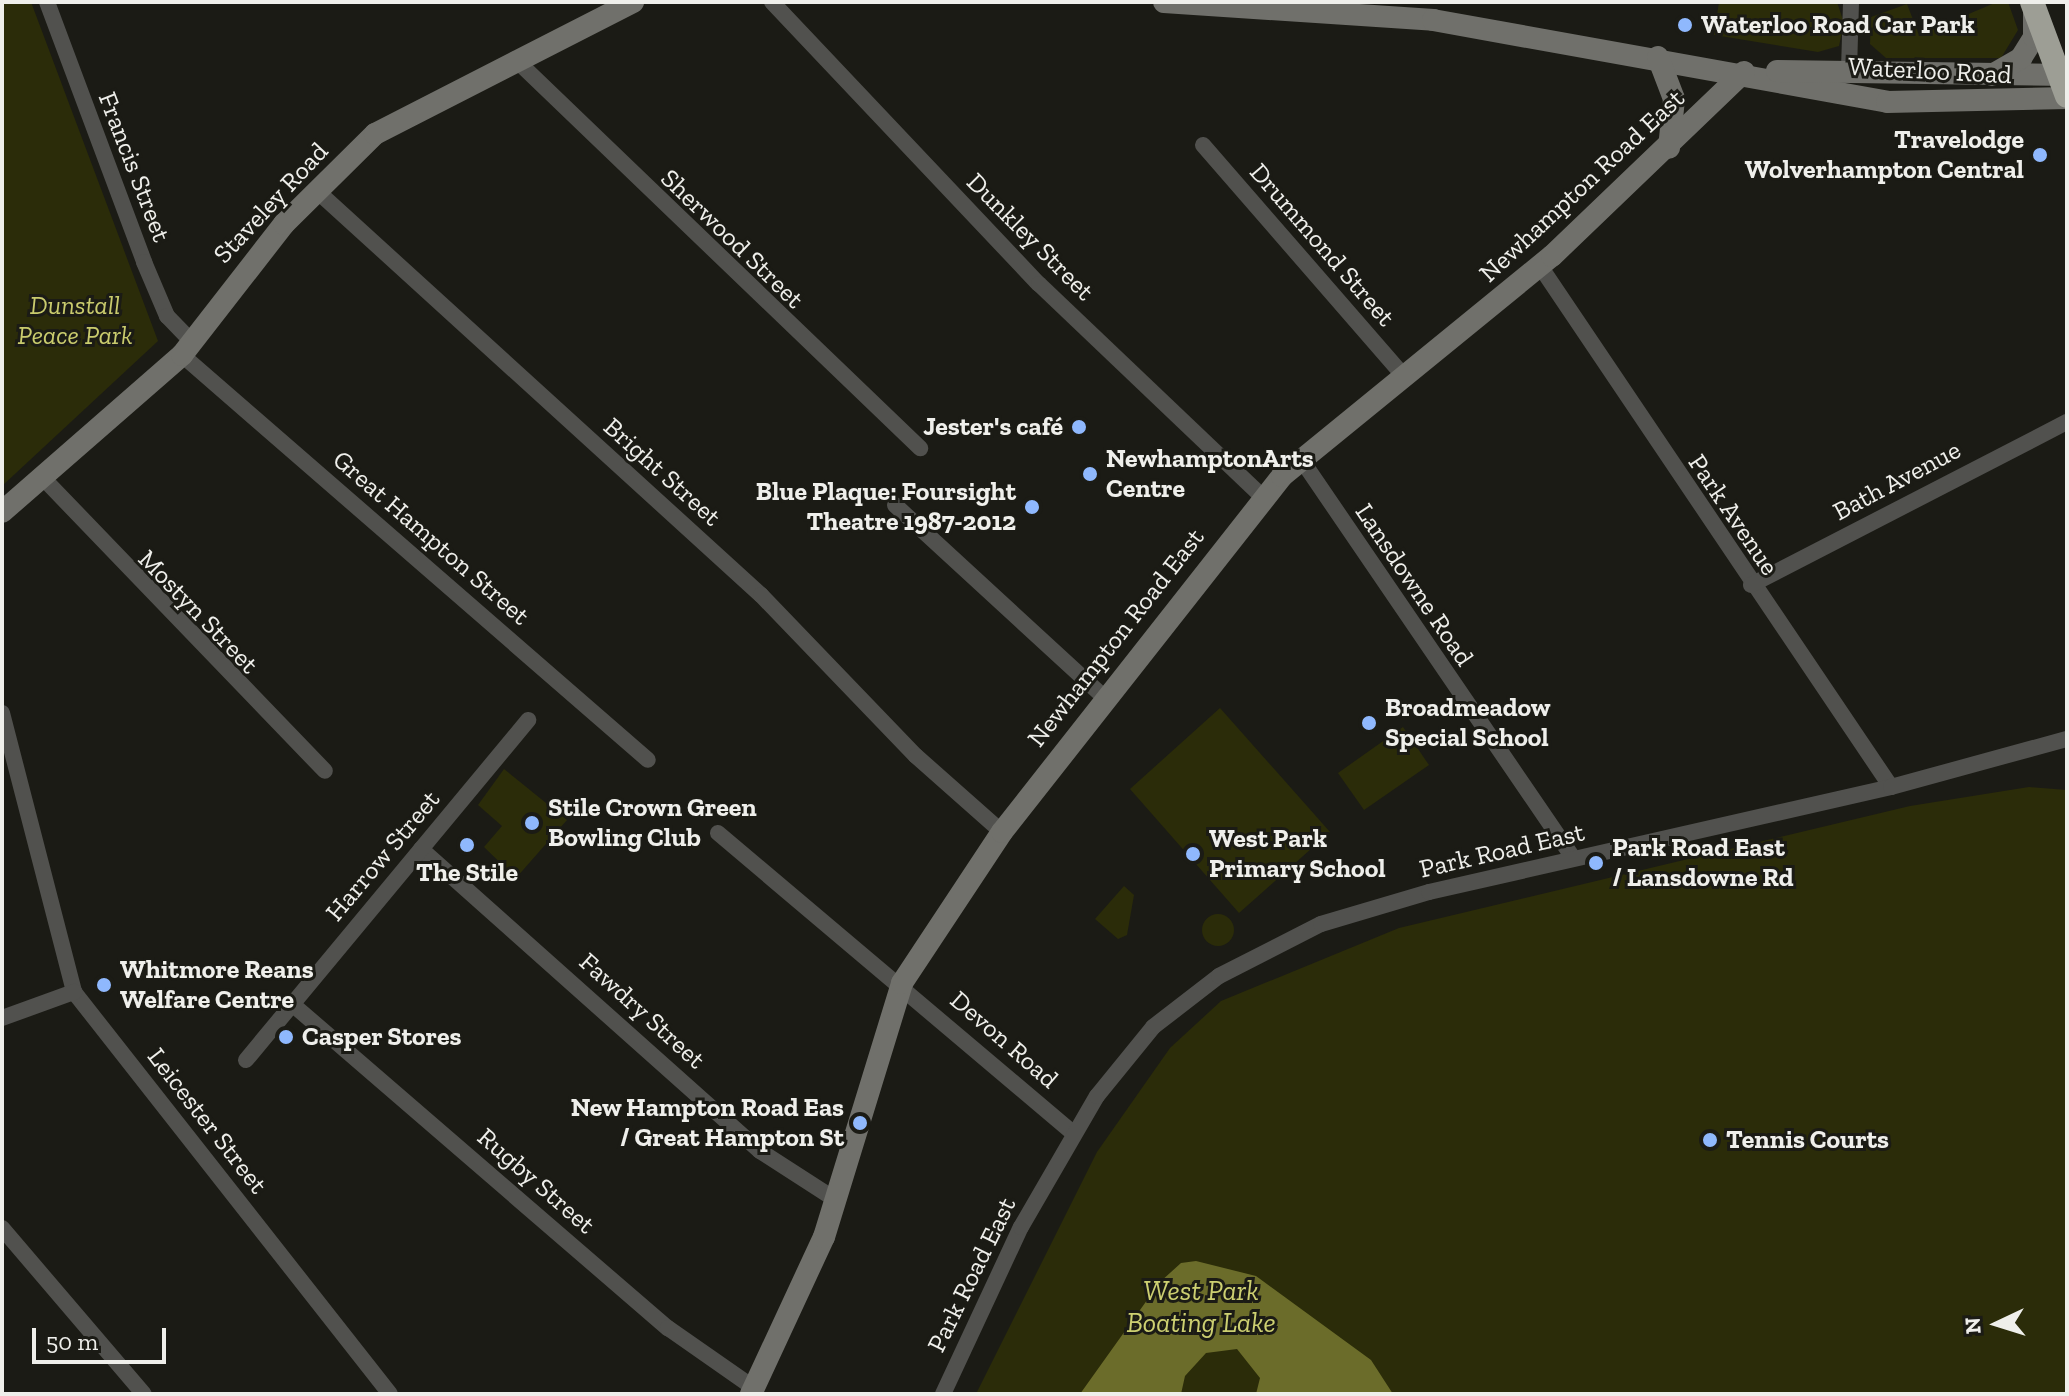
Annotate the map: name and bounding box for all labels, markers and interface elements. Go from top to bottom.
place label: Waterloo Road Car Park [1701,9,1975,41]
marker: Waterloo Road Car Park [1676,16,1694,34]
street label: Waterloo Road [1847,51,2013,91]
street label: Newhampton Road East [1473,83,1691,289]
street label: Francis Street [91,88,177,246]
place label: Travelodge Wolverhampton Central [1745,124,2024,186]
street label: Staveley Road [207,136,335,270]
marker: Travelodge Wolverhampton Central [2031,146,2049,164]
street label: Drummond Street [1243,157,1401,333]
street label: Sherwood Street [654,163,810,315]
street label: Dunkley Street [960,167,1100,307]
park label: Dunstall Peace Park [17,290,133,352]
street label: Bright Street [597,411,727,533]
place label: Jester's café [923,411,1063,443]
marker: Jester's café [1070,418,1088,436]
street label: Bath Avenue [1828,434,1966,528]
place label: NewhamptonArts Centre [1106,443,1314,504]
street label: Great Hampton Street [326,444,536,632]
street label: Park Avenue [1681,448,1785,582]
marker: NewhamptonArts Centre [1081,465,1099,483]
place label: Blue Plaque: Foursight Theatre 1987-2012 [756,476,1016,538]
marker: Blue Plaque: Foursight Theatre 1987-2012 [1023,498,1041,516]
street label: Lansdowne Road [1348,498,1480,672]
street label: Newhampton Road East [1021,523,1211,753]
street label: Mostyn Street [131,544,265,680]
place label: Broadmeadow Special School [1385,692,1551,754]
marker: Broadmeadow Special School [1360,714,1378,732]
street label: Harrow Street [319,784,447,928]
place label: Stile Crown Green Bowling Club [548,792,757,854]
marker: Stile Crown Green Bowling Club [523,814,541,832]
street label: Park Road East [1417,817,1587,885]
place label: West Park Primary School [1209,823,1386,884]
place label: Park Road East / Lansdowne Rd [1612,832,1794,894]
marker: The Stile [458,836,476,854]
marker: West Park Primary School [1184,845,1202,863]
marker: Park Road East / Lansdowne Rd [1587,854,1605,872]
place label: The Stile [416,857,518,889]
street label: Fawdry Street [573,946,711,1076]
place label: Whitmore Reans Welfare Centre [120,954,314,1016]
marker: Whitmore Reans Welfare Centre [95,976,113,994]
street label: Devon Road [944,985,1064,1095]
place label: Casper Stores [302,1021,462,1053]
marker: Casper Stores [277,1028,295,1046]
street label: Leicester Street [140,1042,274,1200]
place label: New Hampton Road Eas / Great Hampton St [570,1092,844,1154]
marker: New Hampton Road Eas / Great Hampton St [851,1114,869,1132]
street label: Rugby Street [471,1121,601,1241]
place label: Tennis Courts [1726,1124,1889,1156]
marker: Tennis Courts [1701,1131,1719,1149]
street label: Park Road East [921,1193,1023,1357]
water label: West Park Boating Lake [1126,1274,1276,1340]
north arrow [1957,1284,2037,1364]
scale bar [36,1312,170,1362]
text: N [1959,1316,1987,1335]
text: 50 m [46,1327,98,1356]

